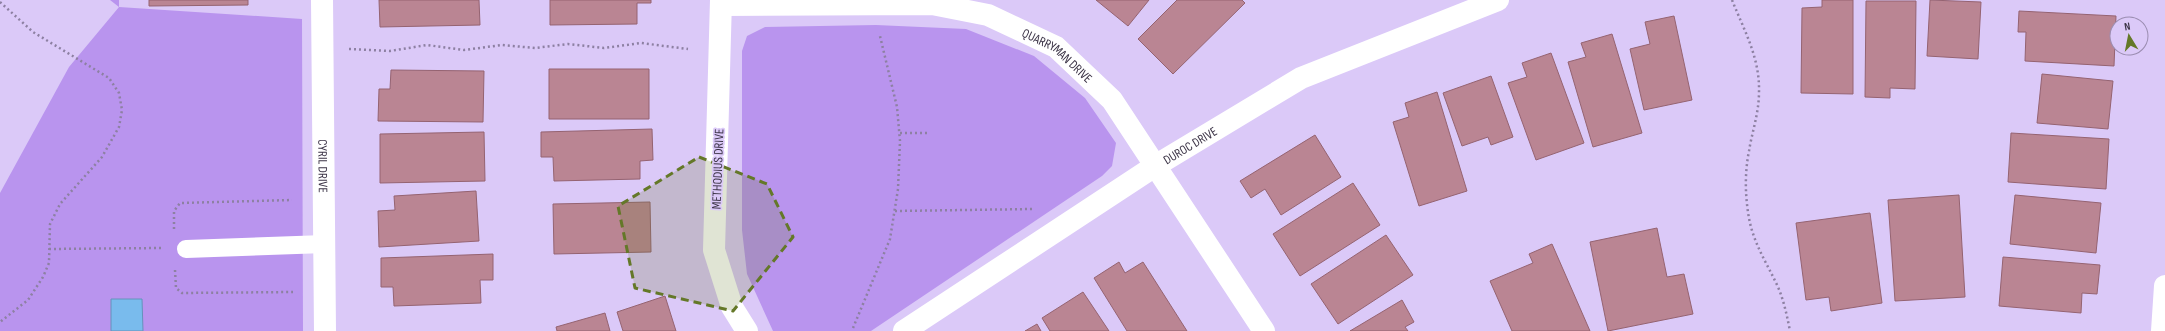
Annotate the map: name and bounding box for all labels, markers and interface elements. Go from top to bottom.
north arrow [2109,16,2149,56]
text: N [2123,20,2131,34]
street label: QUARRYMAN DRIVE [1019,25,1095,86]
street label: DUROC DRIVE [1161,124,1220,168]
street label: METHODIUS DRIVE [709,128,727,210]
street label: CYRIL DRIVE [314,139,331,193]

